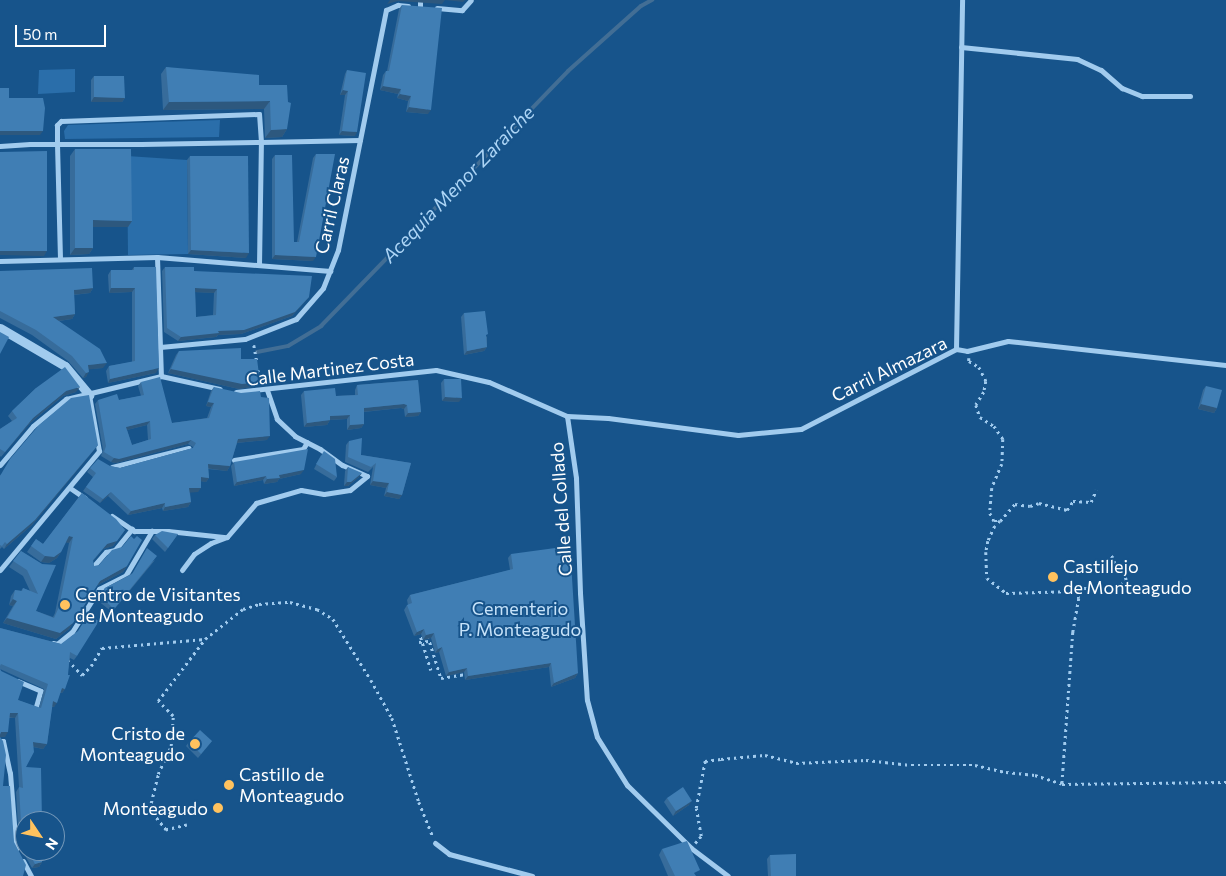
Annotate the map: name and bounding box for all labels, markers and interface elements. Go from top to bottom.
scale bar [18,15,109,47]
text: 50 m [23,25,57,43]
water label: Acequia Menor Zaraiche [377,101,539,267]
street label: Carril Claras [310,154,354,256]
street label: Carril Almazara [828,332,950,406]
street label: Calle Martinez Costa [245,348,415,390]
street label: Calle del Collado [546,441,576,577]
place label: Castillejo de Monteagudo [1063,556,1192,598]
marker: Castillejo de Monteagudo [1047,571,1059,583]
place label: Centro de Visitantes de Monteagudo [75,584,241,626]
park label: Cementerio P. Monteagudo [459,598,581,640]
marker: Centro de Visitantes de Monteagudo [59,599,71,611]
place label: Cristo de Monteagudo [80,723,185,766]
marker: Cristo de Monteagudo [189,738,201,750]
place label: Castillo de Monteagudo [239,764,344,806]
marker: Castillo de Monteagudo [223,779,235,791]
place label: Monteagudo [103,797,208,819]
marker: Monteagudo [212,802,224,814]
north arrow [15,811,65,861]
text: N [42,835,62,853]

